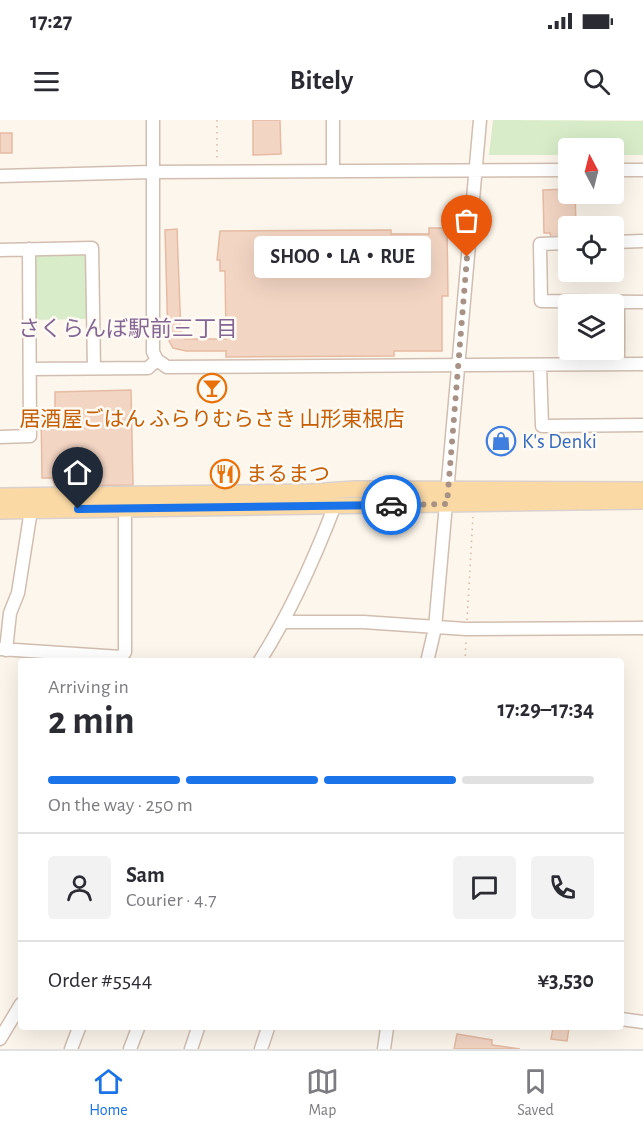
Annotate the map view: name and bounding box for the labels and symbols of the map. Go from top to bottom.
north arrow [558,138,624,204]
pin [441,195,492,257]
callout: SHOO・LA・RUE [254,236,431,278]
district label: さくらんぼ駅前三丁目 [18,317,238,340]
bar icon: 居酒屋ごはん ふらりむらさき 山形東根店 [196,372,228,404]
place label: 居酒屋ごはん ふらりむらさき 山形東根店 [20,408,404,430]
shop icon: K's Denki [485,425,517,457]
place label: K's Denki [522,431,597,452]
pin [52,447,103,509]
restaurant icon: まるまつ [209,458,241,490]
place label: まるまつ [246,464,330,485]
courier [361,475,421,535]

